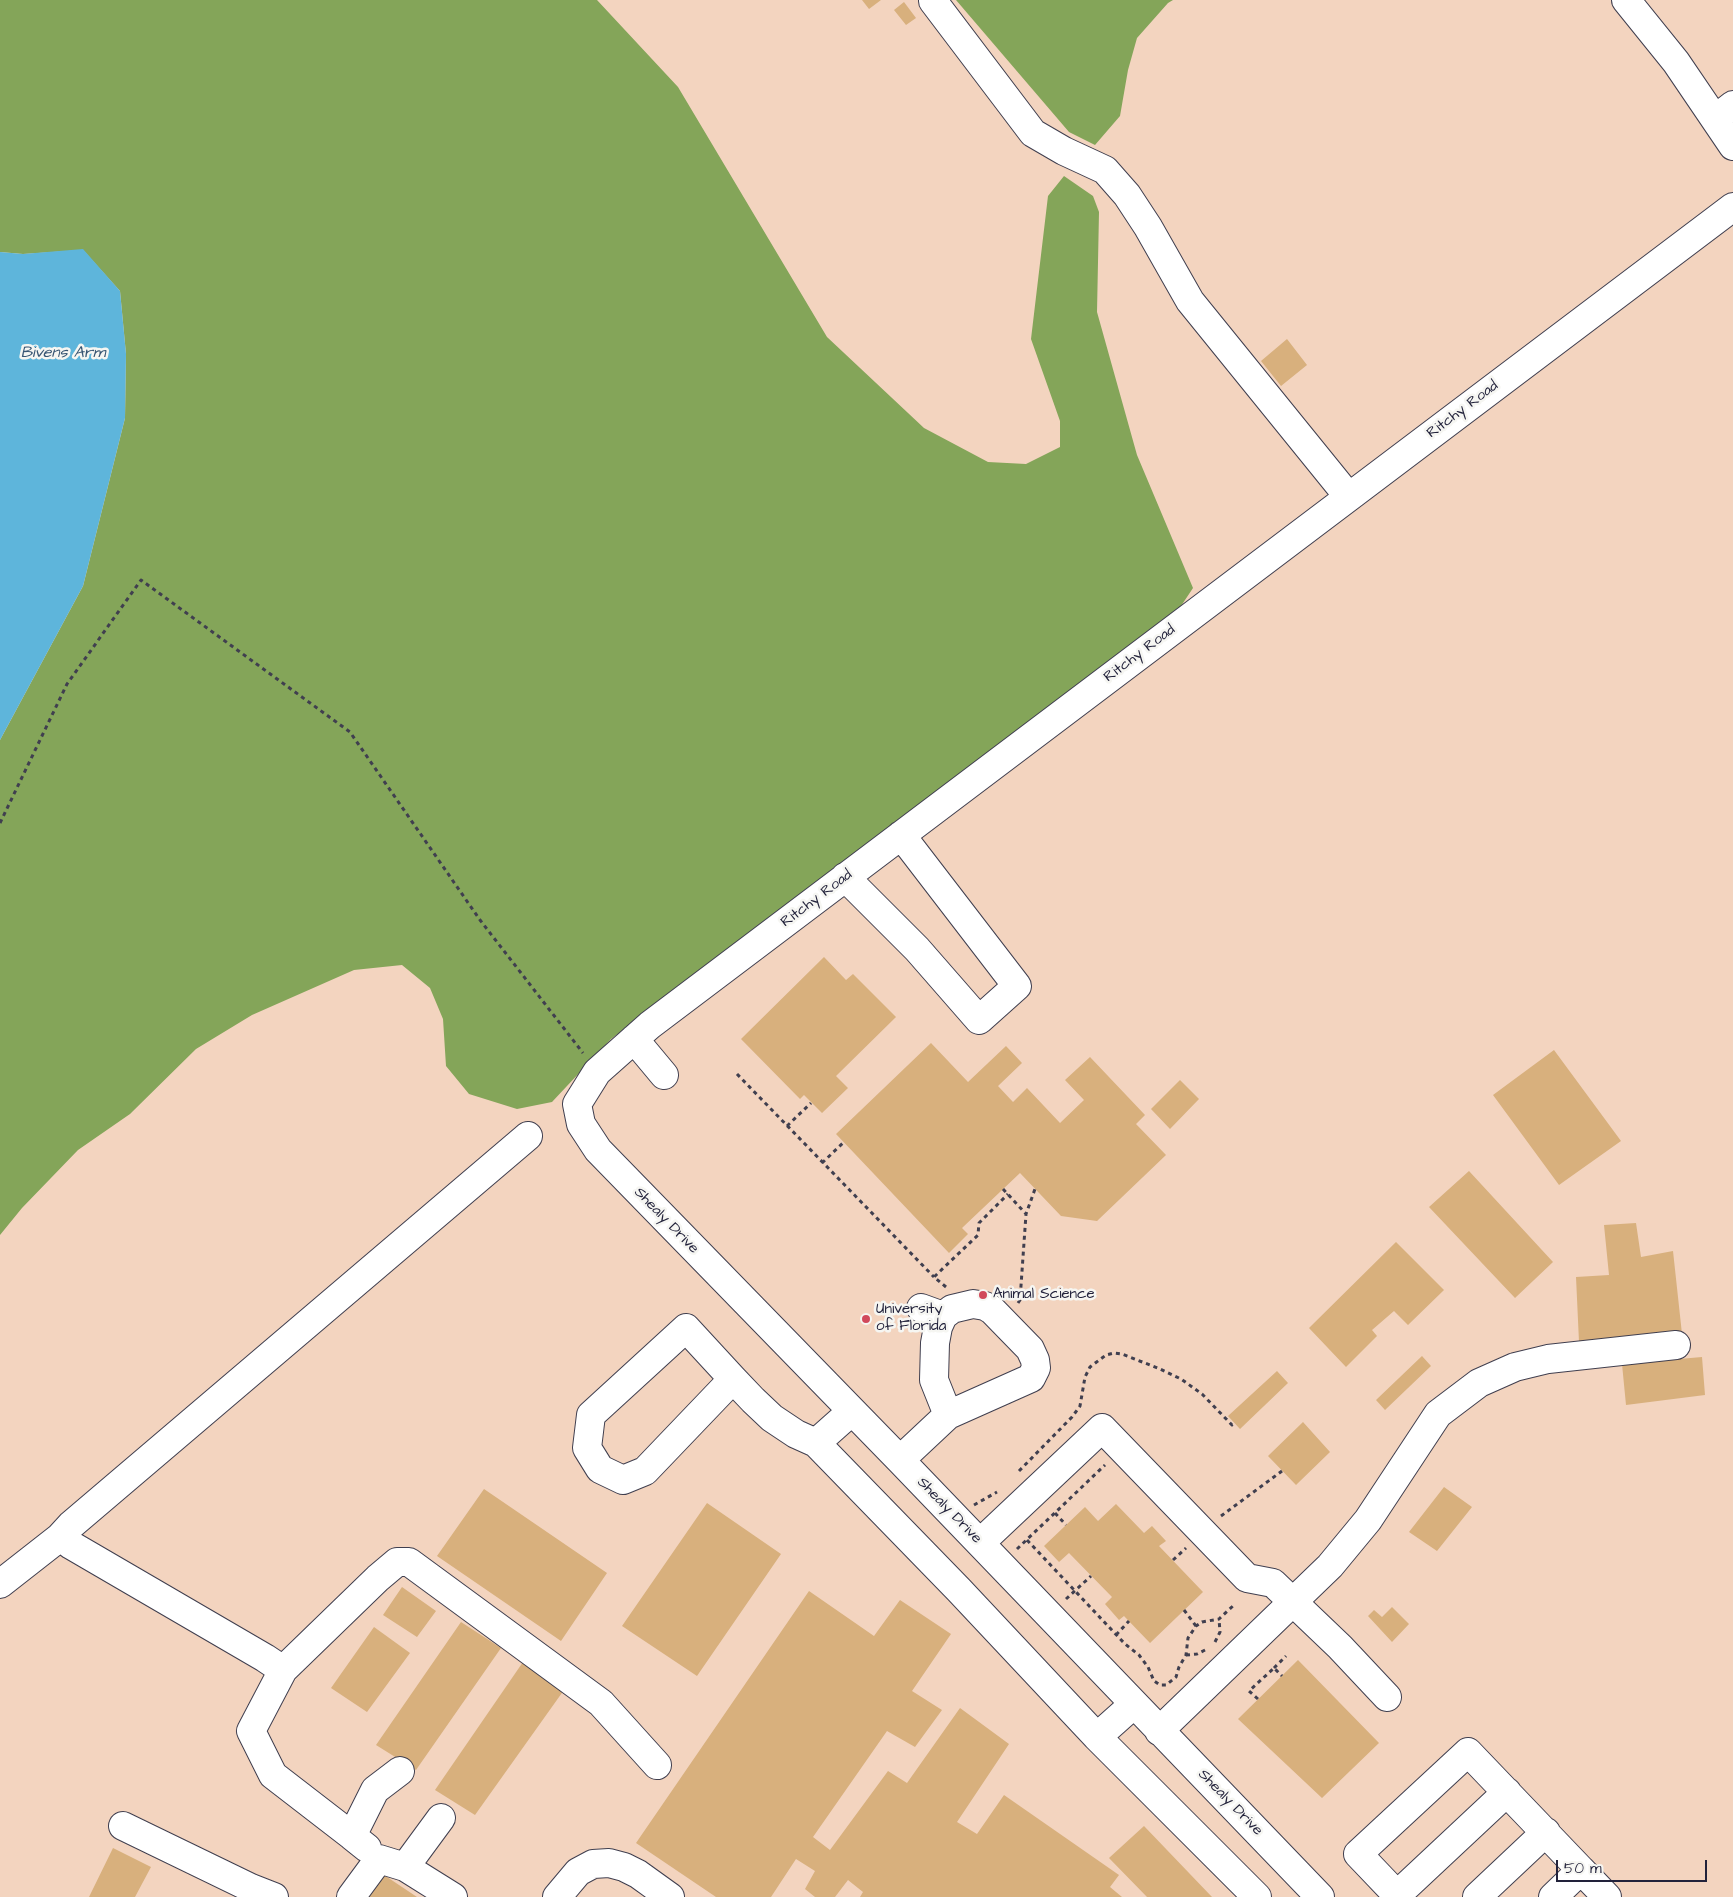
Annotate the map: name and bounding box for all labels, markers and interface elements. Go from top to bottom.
water label: Bivens Arm [21,344,105,364]
street label: Ritchy Road [1424,377,1502,443]
street label: Ritchy Road [1101,621,1179,687]
street label: Ritchy Road [778,866,856,932]
street label: Shealy Drive [630,1184,702,1258]
place label: Animal Science [993,1286,1095,1304]
marker: Animal Science [977,1289,989,1301]
place label: University of Florida [876,1301,946,1336]
marker: University of Florida [860,1313,872,1325]
street label: Shealy Drive [913,1474,985,1548]
street label: Shealy Drive [1194,1766,1266,1840]
scale bar [1558,1850,1709,1882]
text: 50 m [1564,1858,1602,1879]

